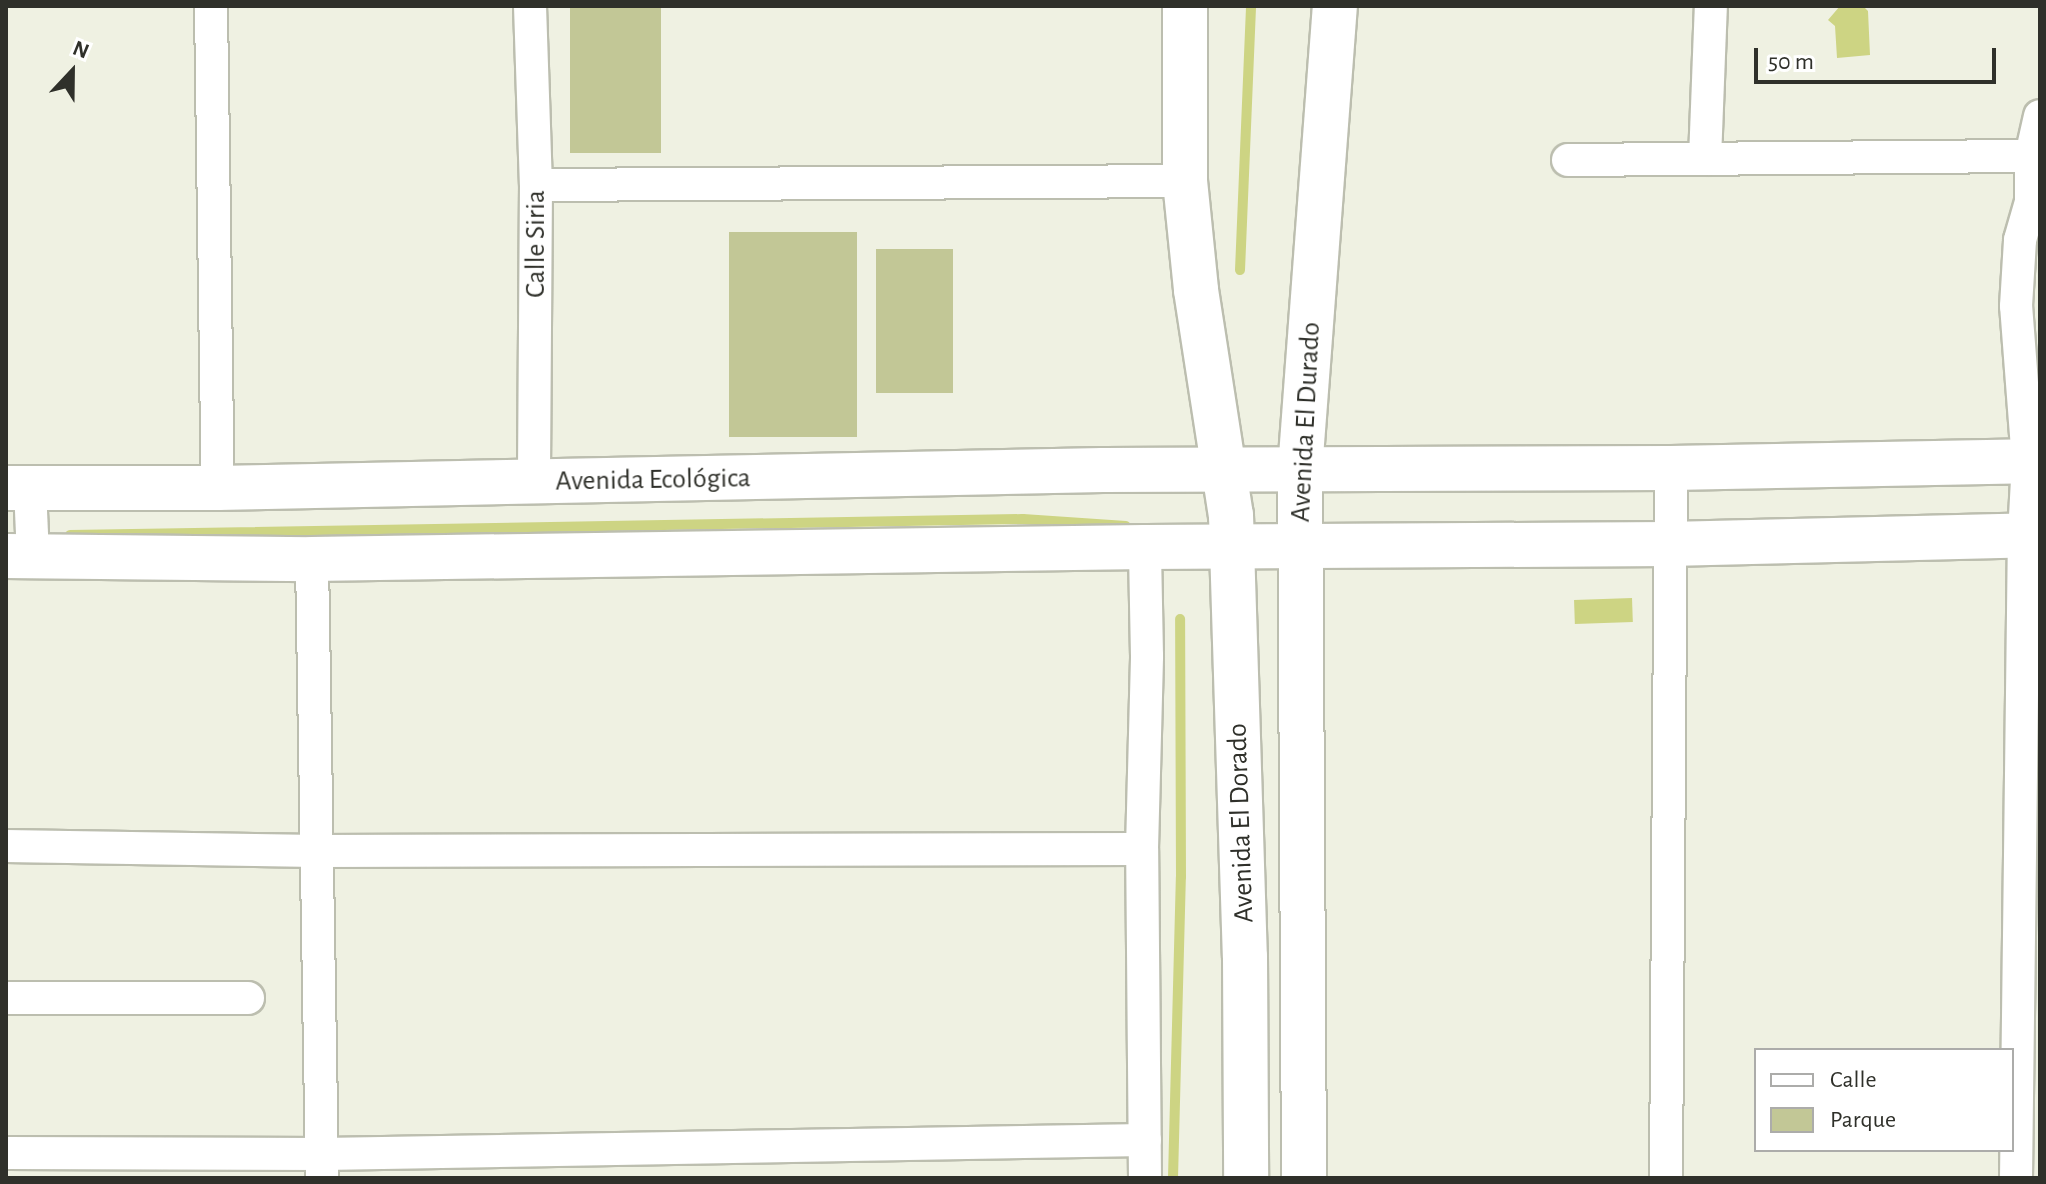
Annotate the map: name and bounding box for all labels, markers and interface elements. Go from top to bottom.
north arrow [32,32,112,112]
scale bar [1758,32,2000,82]
text: N [70,37,92,63]
text: 50 m [1768,50,1814,74]
street label: Calle Siria [519,190,553,298]
street label: Avenida El Durado [1284,321,1328,523]
street label: Avenida Ecológica [555,462,751,498]
street label: Avenida El Dorado [1221,723,1261,923]
legend [1754,1048,2014,1152]
text: Calle [1830,1068,1877,1092]
text: Parque [1830,1108,1896,1132]

